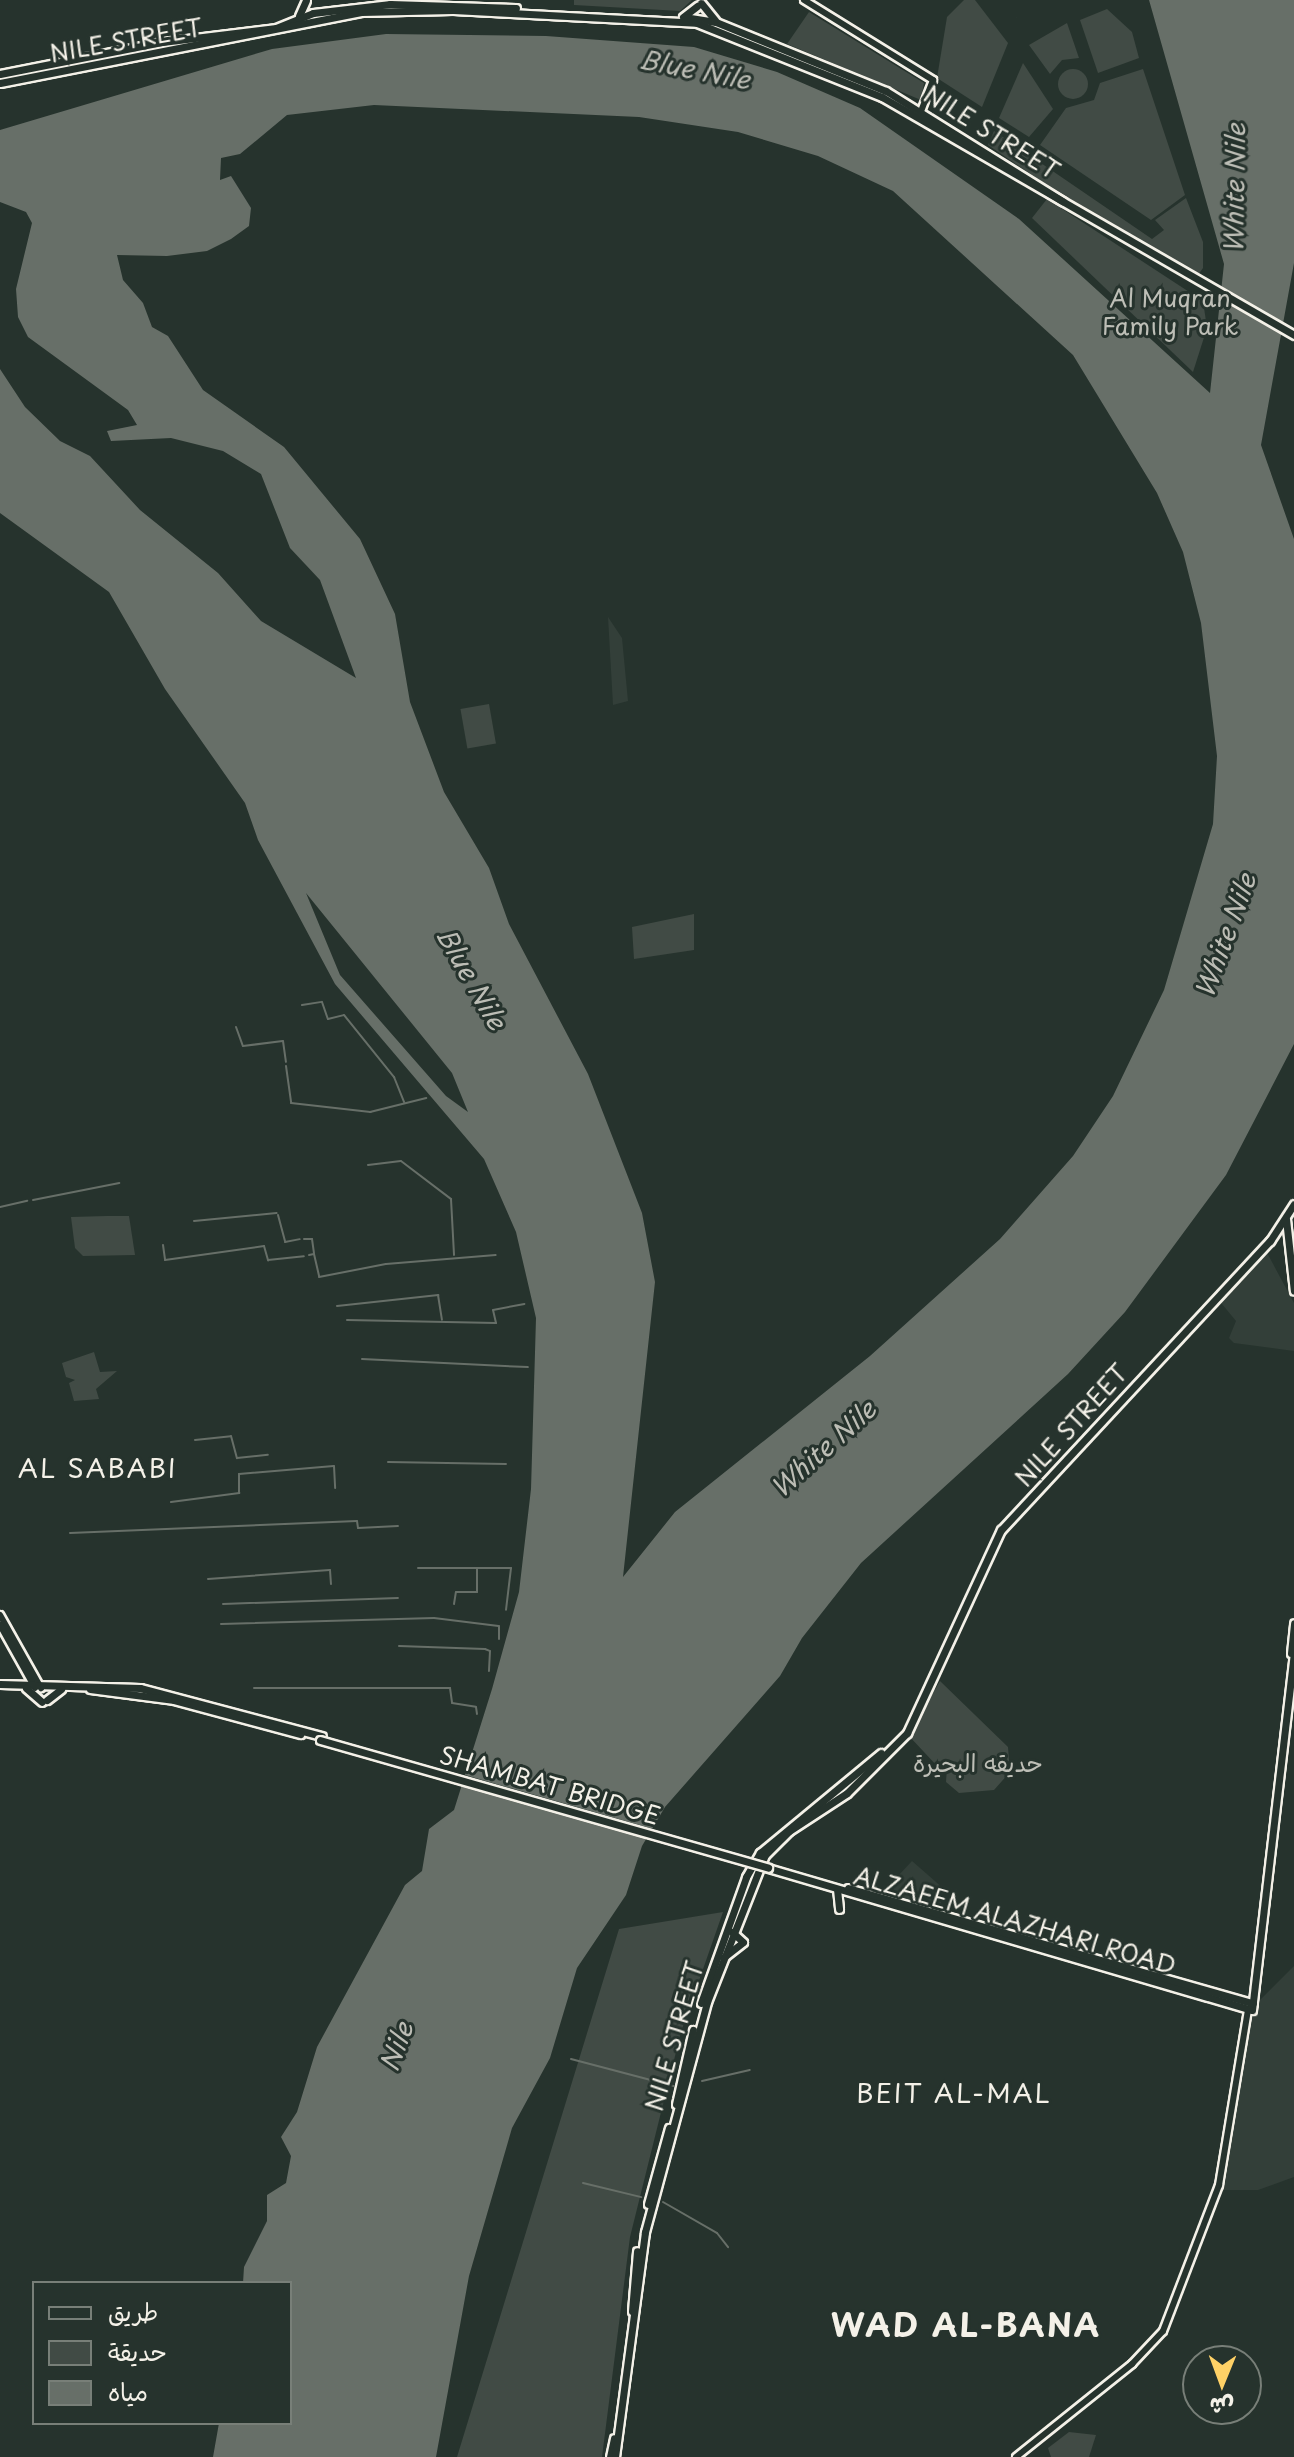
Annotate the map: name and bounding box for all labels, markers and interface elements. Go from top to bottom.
street label: NILE STREET [46,12,206,68]
water label: Blue Nile [636,43,754,95]
street label: NILE STREET [917,78,1067,186]
water label: White Nile [1217,122,1251,254]
park label: Al Muqran Family Park [1102,284,1238,340]
water label: White Nile [1188,868,1262,1002]
water label: Blue Nile [430,921,514,1035]
street label: NILE STREET [1008,1357,1134,1493]
water label: White Nile [764,1393,882,1503]
district label: AL SABABI [17,1452,179,1484]
street label: SHAMBAT BRIDGE [436,1740,664,1830]
park label: حديقه البحيرة [913,1749,1043,1777]
street label: ALZAEEM ALAZHARI ROAD [849,1860,1181,1980]
street label: NILE STREET [638,1956,710,2116]
water label: Nile [373,2017,419,2075]
district label: BEIT AL-MAL [856,2077,1052,2109]
legend [32,2281,292,2425]
text: طريق [108,2293,158,2329]
district label: WAD AL-BANA [831,2305,1101,2343]
text: حديقة [108,2333,167,2369]
north arrow [1182,2345,1262,2425]
text: مياه [108,2373,148,2409]
text: ش [1209,2391,1234,2424]

